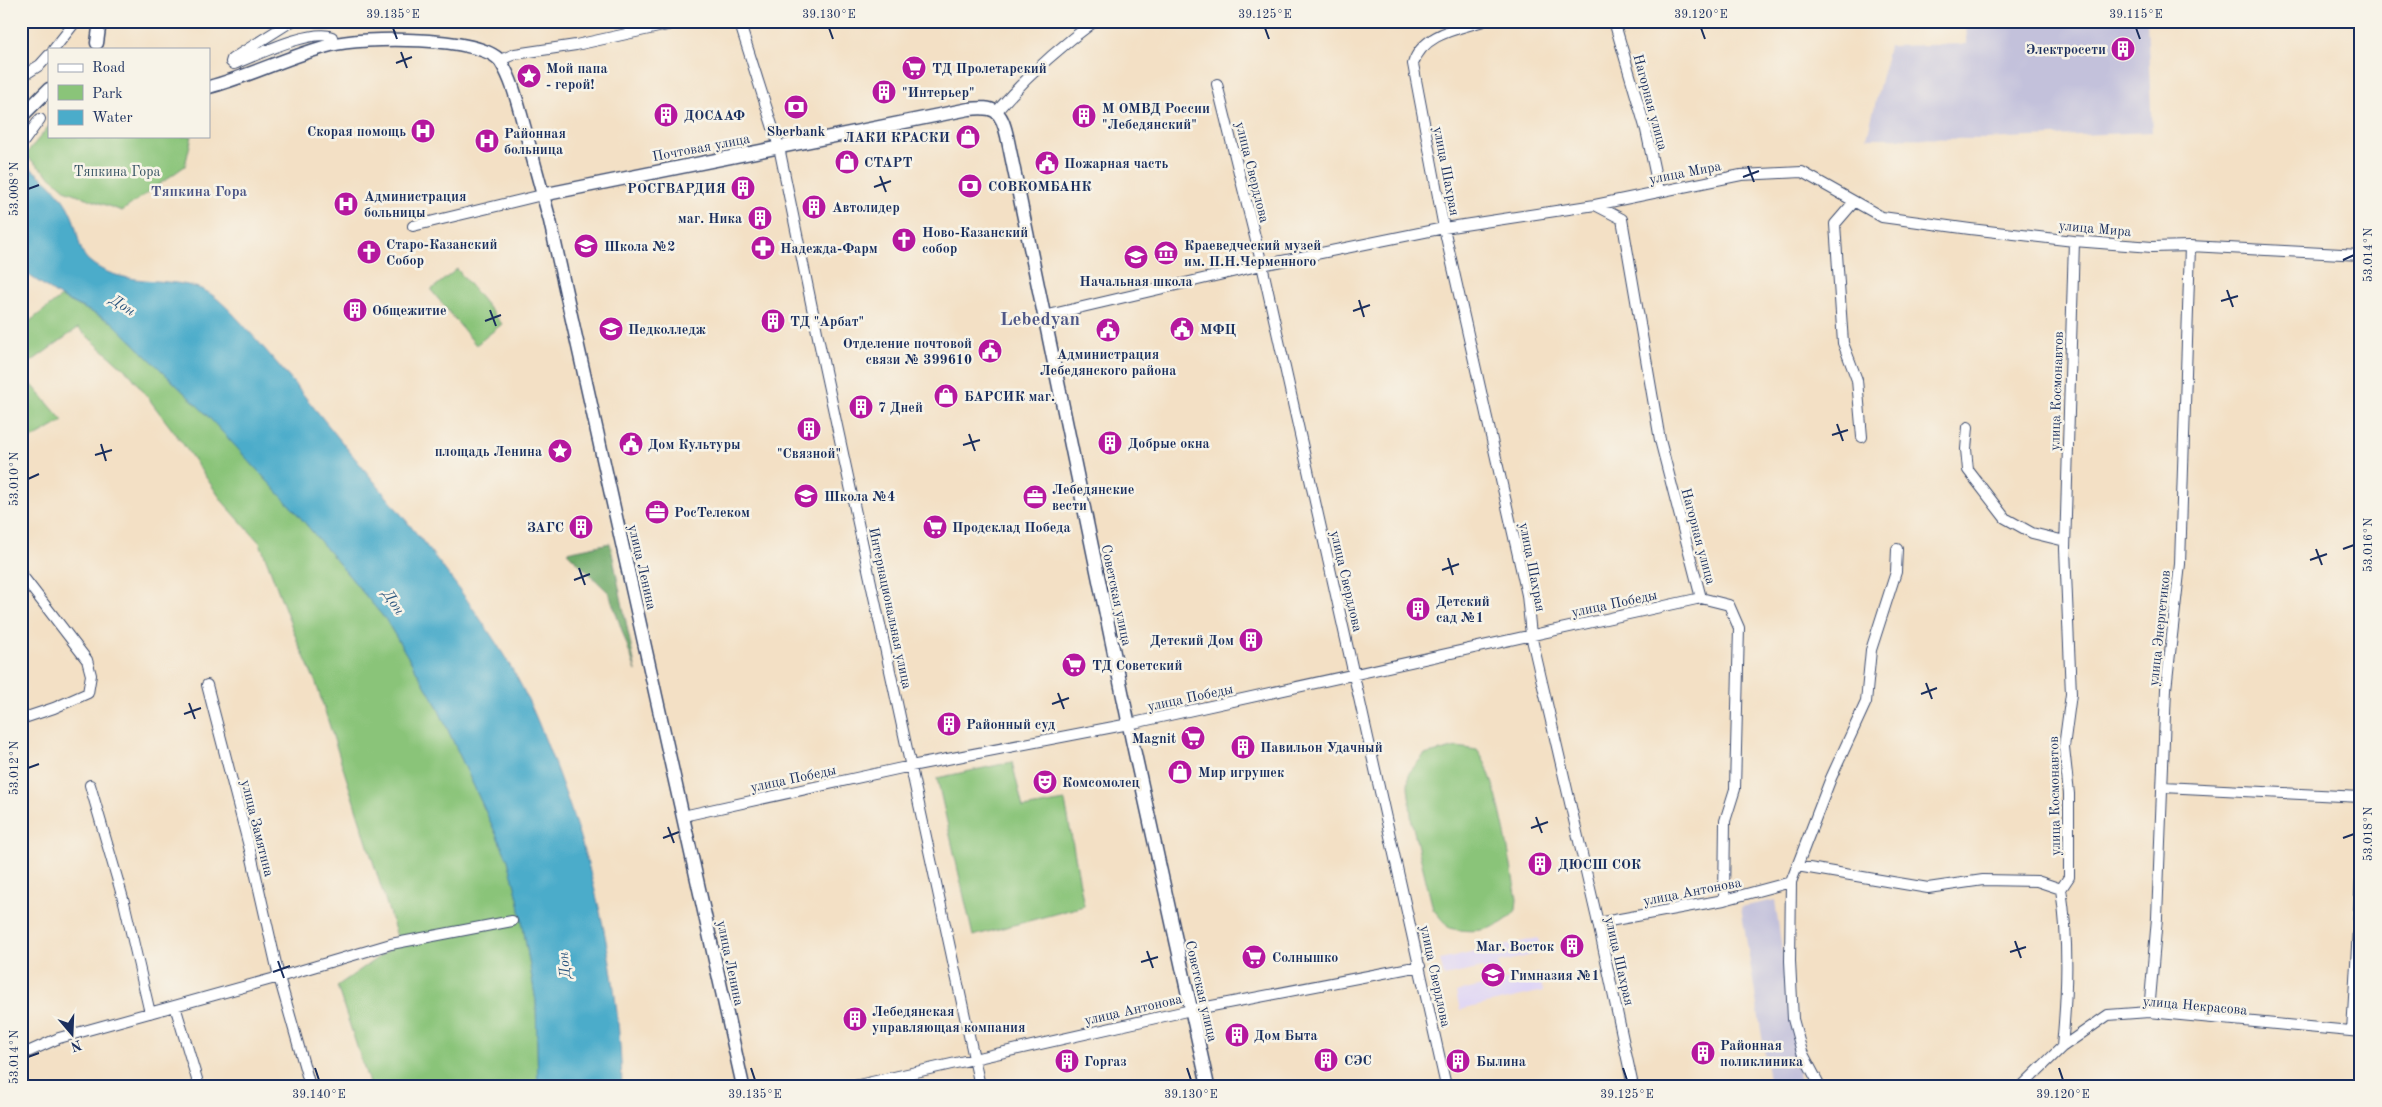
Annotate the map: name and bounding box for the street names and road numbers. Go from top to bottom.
street label: Нагорная улица [1630,53,1670,152]
street label: улица Свердлова [1233,120,1271,224]
street label: улица Шахрая [1430,125,1462,217]
street label: Почтовая улица [651,132,751,164]
street label: улица Мира [1648,159,1723,187]
street label: улица Мира [2058,219,2132,239]
street label: улица Космонавтов [2048,331,2066,451]
street label: Нагорная улица [1678,487,1718,586]
street label: улица Шахрая [1516,521,1548,613]
street label: улица Ленина [625,523,659,611]
street label: Интернациональная улица [866,526,914,690]
street label: улица Свердлова [1328,529,1365,633]
street label: Советская улица [1098,543,1134,647]
street label: улица Энергетиков [2147,569,2173,687]
street label: улица Победы [1570,588,1658,620]
street label: улица Победы [1146,682,1234,714]
street label: улица Космонавтов [2047,736,2063,856]
street label: улица Победы [749,763,837,795]
street label: улица Замятина [238,778,276,878]
street label: улица Антонова [1642,876,1743,908]
street label: улица Шахрая [1602,915,1636,1007]
street label: улица Ленина [714,919,746,1007]
street label: улица Свердлова [1417,924,1453,1028]
street label: Советская улица [1183,939,1219,1043]
street label: улица Антонова [1083,992,1184,1028]
street label: улица Некрасова [2142,994,2248,1018]

